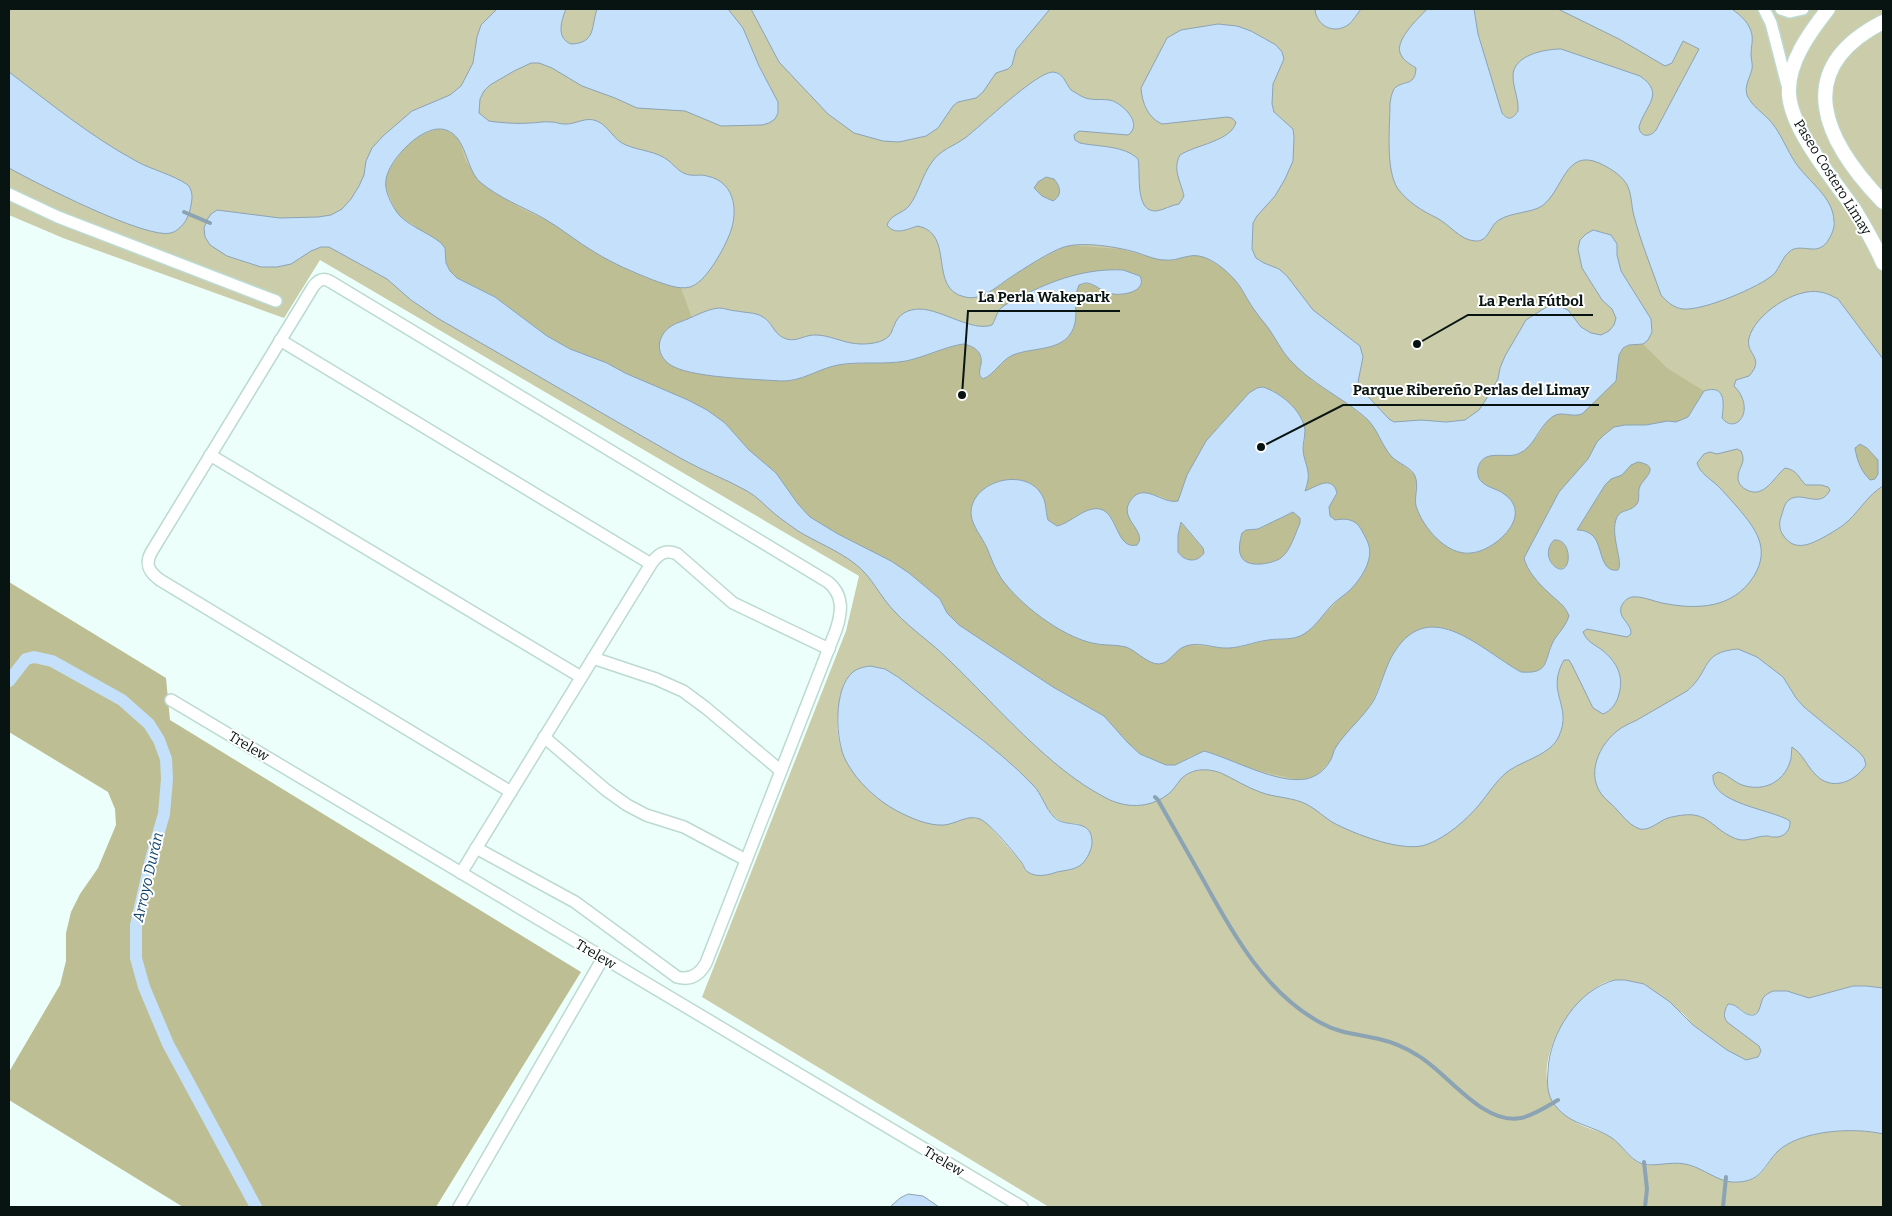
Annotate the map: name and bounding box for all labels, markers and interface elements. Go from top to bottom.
street label: Paseo Costero Limay [1790,116,1875,239]
callout: La Perla Wakepark [968,281,1120,311]
callout: La Perla Fútbol [1468,285,1593,315]
text: La Perla Wakepark [978,288,1110,306]
text: La Perla Fútbol [1479,292,1584,310]
callout: Parque Ribereño Perlas del Limay [1343,375,1599,405]
text: Parque Ribereño Perlas del Limay [1353,381,1590,399]
street label: Trelew [226,728,273,765]
water label: Arroyo Durán [129,830,167,925]
street label: Trelew [573,936,620,973]
street label: Trelew [921,1143,968,1180]

